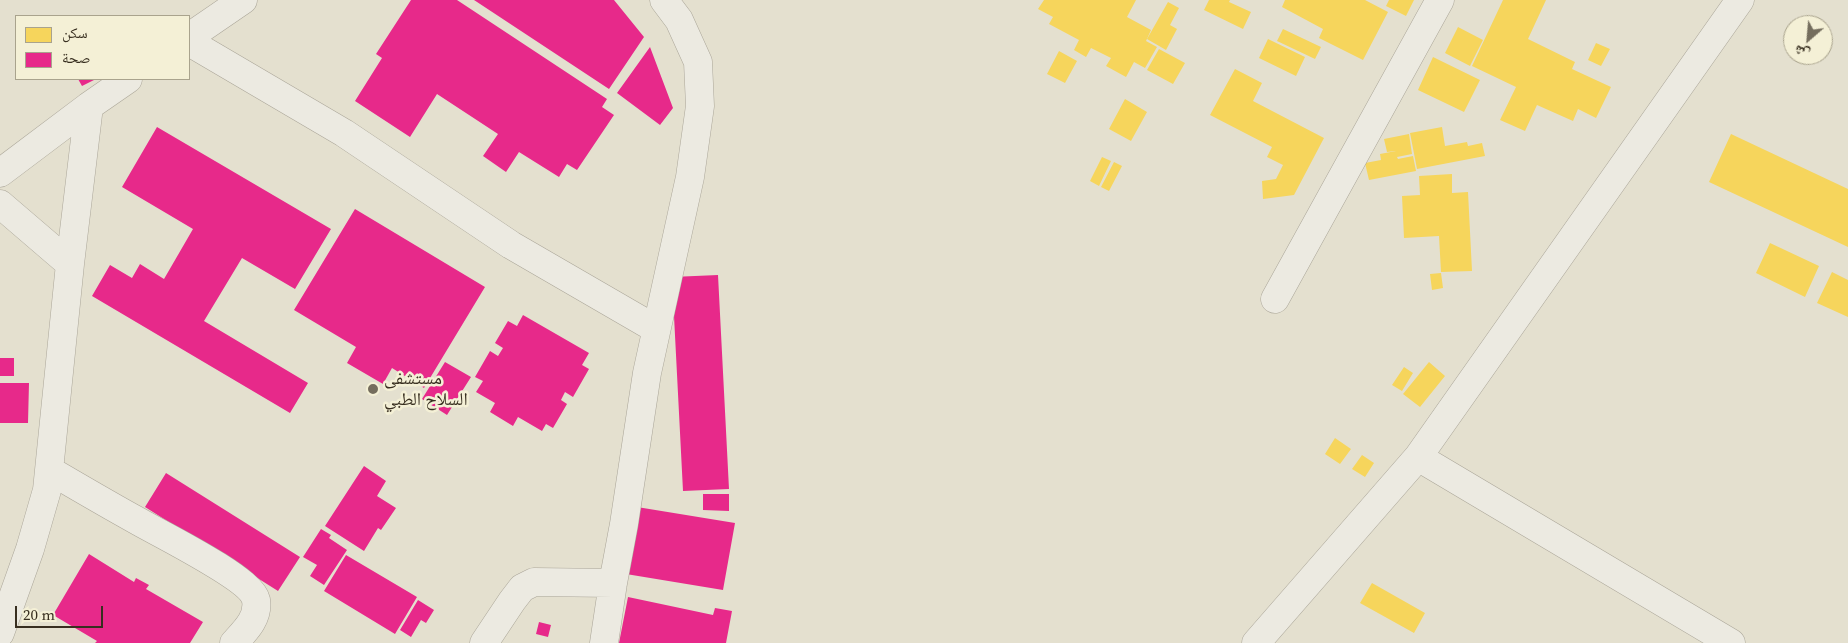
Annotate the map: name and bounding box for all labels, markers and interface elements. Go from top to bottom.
legend [15,15,190,80]
north arrow [1783,15,1833,65]
text: سكن [62,22,88,43]
text: ش [1790,40,1813,65]
text: صحة [62,47,91,68]
place label: مستشفى السلاح الطبي [384,368,468,410]
marker: مستشفى السلاح الطبي [366,382,380,396]
scale bar [18,596,105,628]
text: 20 m [23,604,55,625]

